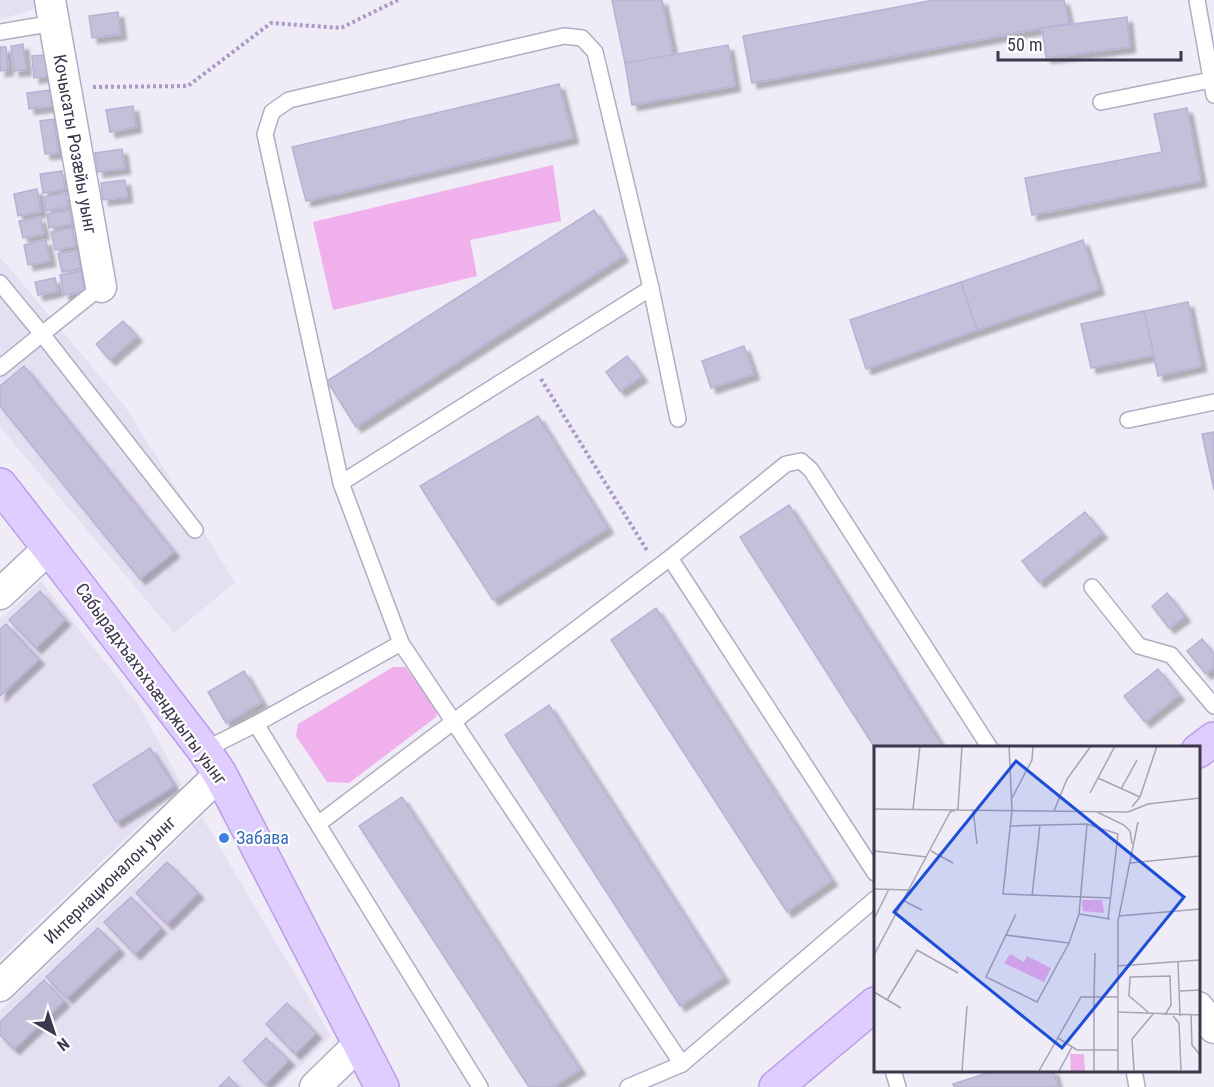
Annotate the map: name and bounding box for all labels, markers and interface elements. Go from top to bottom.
scale bar [998,24,1181,62]
text: 50 m [1007,34,1042,55]
street label: Кочысаты Розæйы уынг [49,53,102,236]
street label: Сабырадхъахъхъæнджыты уынг [71,579,232,789]
inset map [874,746,1199,1072]
street label: Интернационалон уынг [39,811,180,948]
place label: Забава [236,827,289,848]
marker: Забава [217,831,231,845]
north arrow [24,1003,84,1063]
text: N [53,1034,73,1055]

